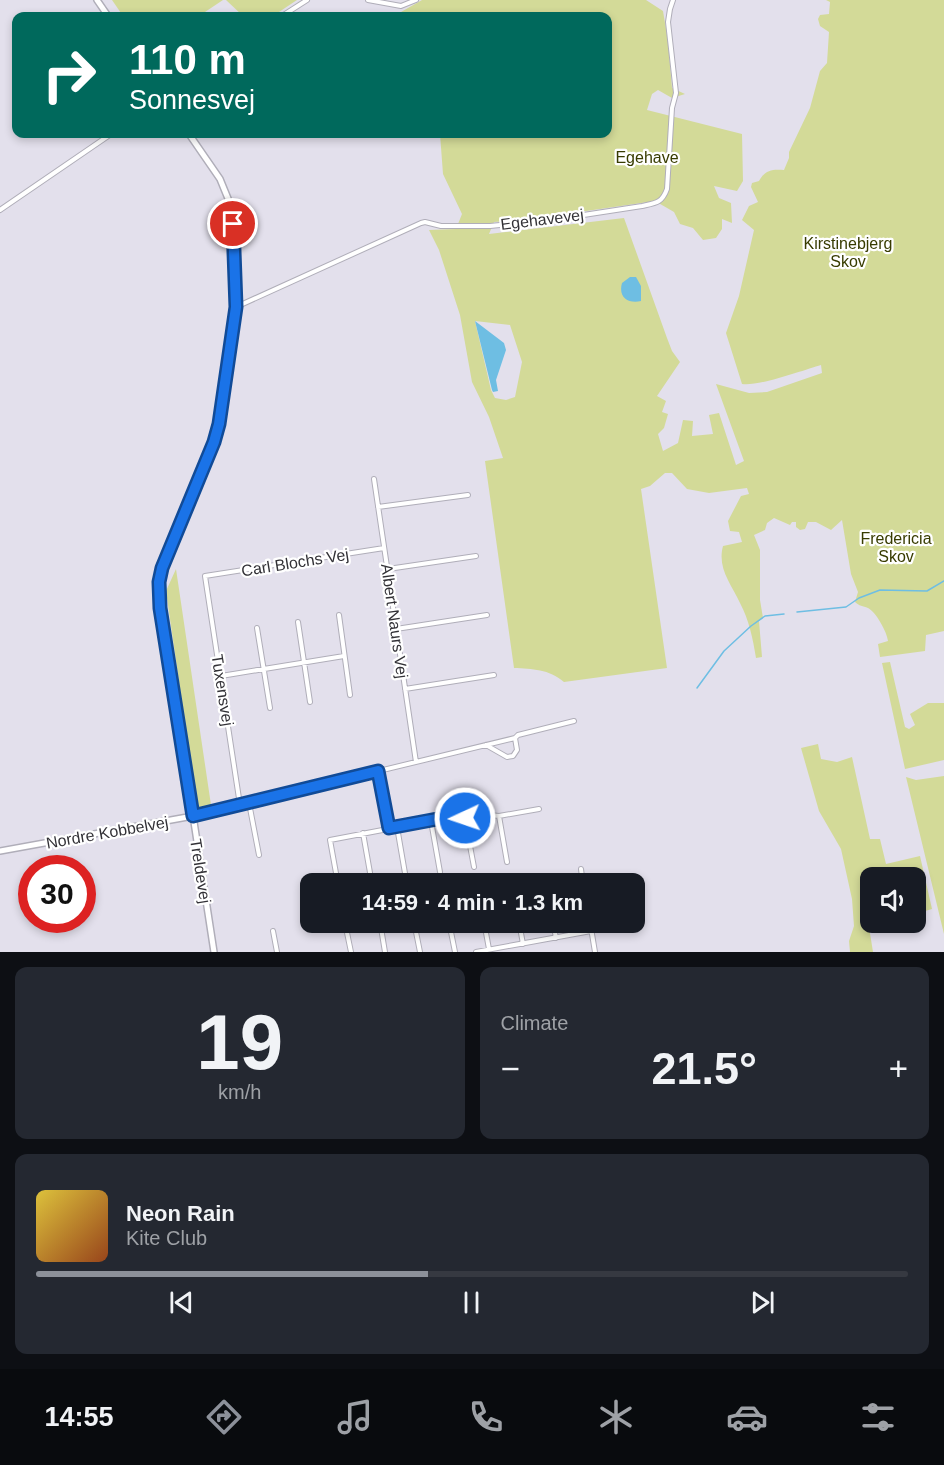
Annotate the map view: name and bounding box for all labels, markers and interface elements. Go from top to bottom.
icon: right [30,36,108,114]
text: 110 m [129,36,246,83]
text: Sonnesvej [129,85,255,115]
park label: Egehave [615,149,679,166]
pin [207,198,258,249]
street label: Egehavevej [500,206,585,233]
icon: arrive [216,207,249,240]
park label: Kirstinebjerg Skov [804,235,892,270]
park label: Fredericia Skov [860,530,932,565]
street label: Carl Blochs Vej [240,546,350,579]
street label: Albert Naurs Vej [378,563,411,679]
street label: Tuxensvej [208,653,237,727]
position arrow [433,786,497,850]
street label: Nordre Kobbelvej [45,813,169,852]
street label: Treldevej [187,838,214,905]
speed limit sign: 30 [18,855,96,933]
map controls [860,867,926,933]
button: sound [860,867,926,933]
text: 14:59 · 4 min · 1.3 km [362,890,583,915]
text: 19 [196,998,283,1086]
text: Climate [501,1012,568,1034]
text: 21.5° [651,1043,757,1094]
text: − [501,1050,520,1087]
text: + [889,1050,908,1087]
text: km/h [218,1081,261,1103]
text: Neon Rain [126,1201,235,1226]
text: Kite Club [126,1227,207,1249]
icon: previous [165,1286,198,1319]
icon: pause [455,1286,488,1319]
icon: next [746,1286,779,1319]
icon: directions [203,1396,245,1438]
icon: music [334,1396,376,1438]
icon: phone [465,1396,507,1438]
icon: climate [595,1396,637,1438]
icon: car [726,1396,768,1438]
icon: filters [857,1396,899,1438]
text: 14:55 [44,1402,114,1432]

